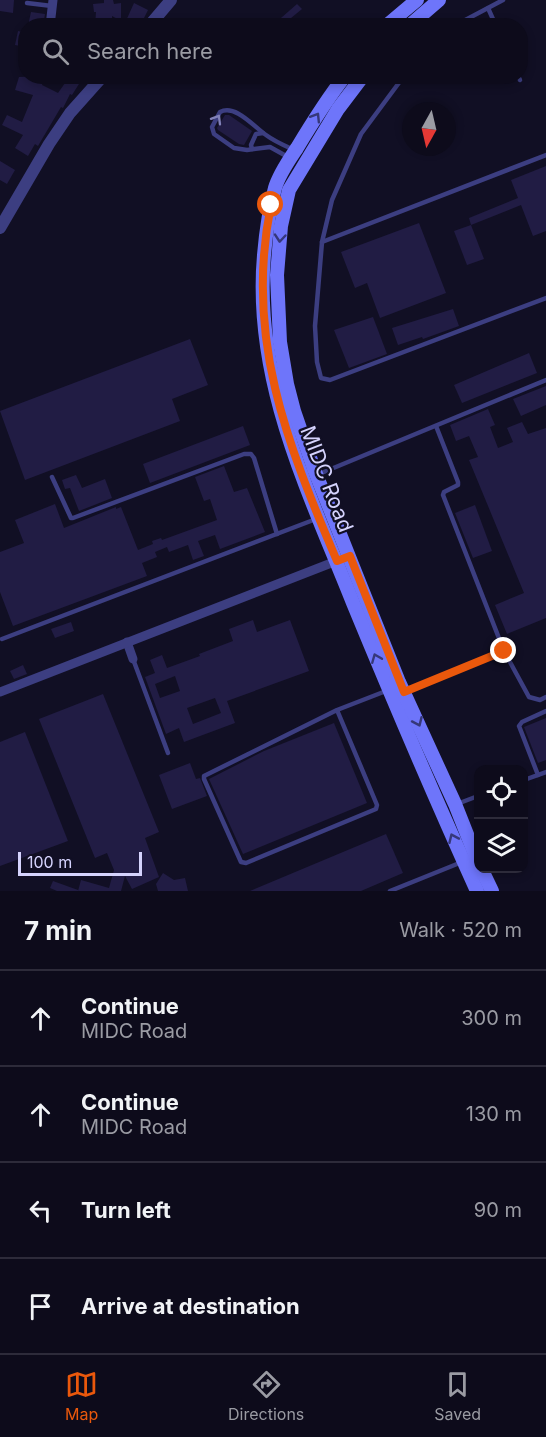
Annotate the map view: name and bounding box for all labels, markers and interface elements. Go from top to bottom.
search box [18,18,528,84]
icon: search [39,35,72,68]
text: Search here [87,38,213,64]
north arrow [402,102,456,156]
one-way arrow [308,113,320,123]
one-way arrow [210,115,222,125]
route start [257,191,283,217]
one-way arrow [274,233,287,242]
street label: MIDC Road [295,422,359,536]
route end [490,637,516,663]
one-way arrow [371,654,383,665]
one-way arrow [410,716,422,727]
map controls [474,765,528,873]
button: locate [474,765,528,819]
button: layers [474,819,528,873]
one-way arrow [448,833,460,844]
scale bar [18,849,142,876]
text: 100 m [27,852,72,872]
text: 7 min [24,915,92,946]
text: Walk · 520 m [399,918,522,942]
text: Continue [81,993,179,1019]
icon: ahead [24,1002,57,1035]
text: 300 m [461,1006,522,1030]
text: MIDC Road [81,1019,187,1043]
text: Continue [81,1089,179,1115]
icon: ahead [24,1098,57,1131]
text: 130 m [466,1102,522,1126]
text: MIDC Road [81,1115,187,1139]
icon: left [24,1194,57,1227]
text: Turn left [81,1197,171,1223]
text: 90 m [474,1198,522,1222]
icon: arrive [24,1290,57,1323]
text: Arrive at destination [81,1293,300,1319]
tab: Map [65,1368,98,1424]
tab: Directions [228,1368,304,1424]
tab: Saved [434,1368,481,1424]

